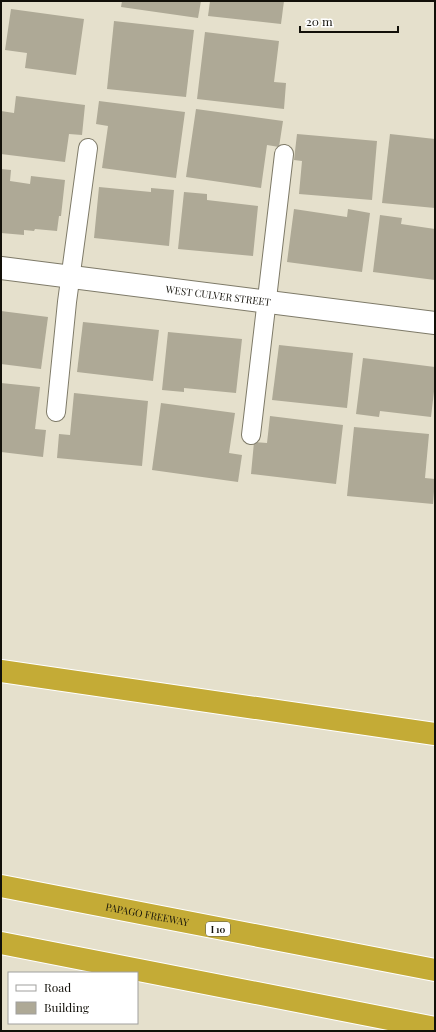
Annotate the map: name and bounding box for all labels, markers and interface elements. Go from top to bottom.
scale bar [300,8,398,34]
text: 20 m [306,13,333,29]
street label: WEST CULVER STREET [164,282,272,309]
street label: PAPAGO FREEWAY [104,899,190,929]
road number: I 10 [206,922,230,936]
legend [8,972,138,1024]
text: Road [44,979,71,995]
text: Building [44,999,90,1015]

